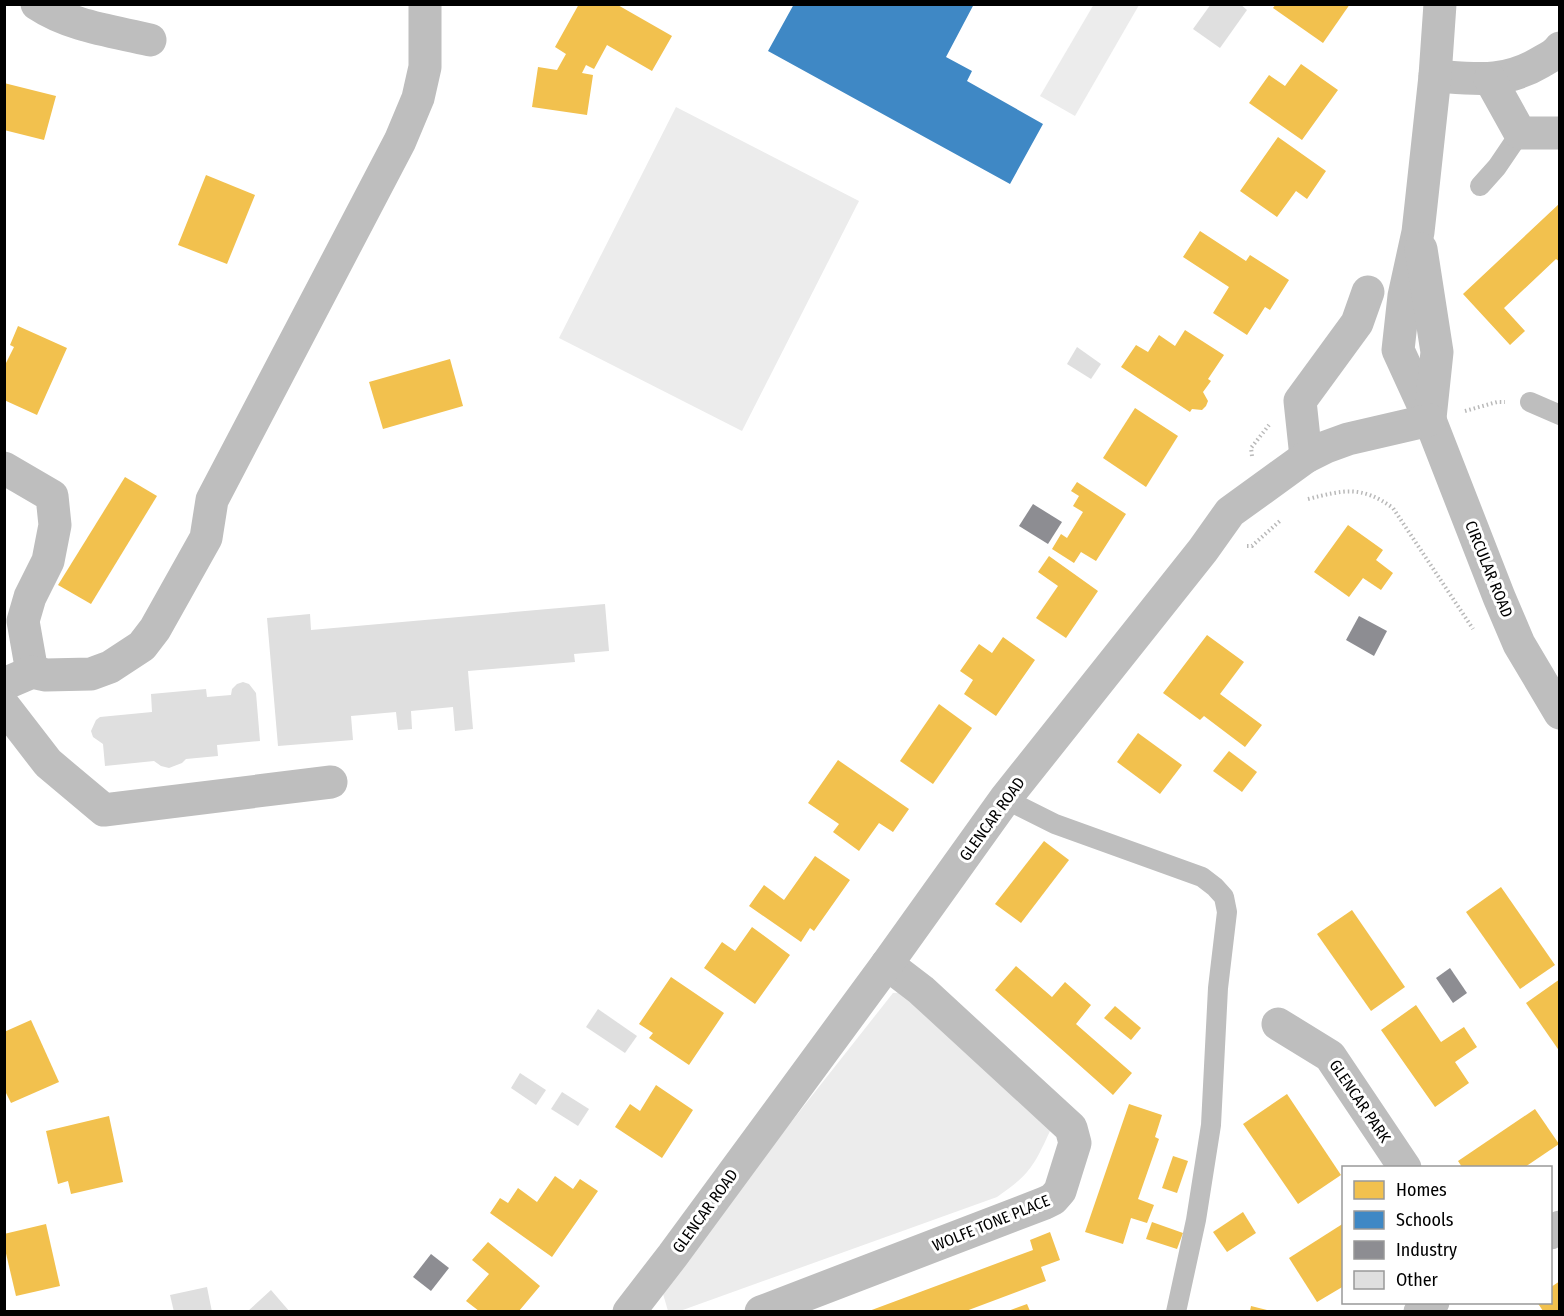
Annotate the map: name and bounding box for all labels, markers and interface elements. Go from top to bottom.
street label: CIRCULAR ROAD [1461,518,1517,620]
street label: GLENCAR ROAD [955,773,1029,865]
street label: GLENCAR PARK [1325,1056,1395,1146]
street label: GLENCAR ROAD [668,1165,742,1257]
legend [1342,1166,1552,1304]
text: Homes [1396,1179,1447,1201]
street label: WOLFE TONE PLACE [930,1191,1052,1255]
text: Schools [1396,1209,1454,1231]
text: Industry [1396,1239,1457,1261]
text: Other [1396,1269,1439,1291]

